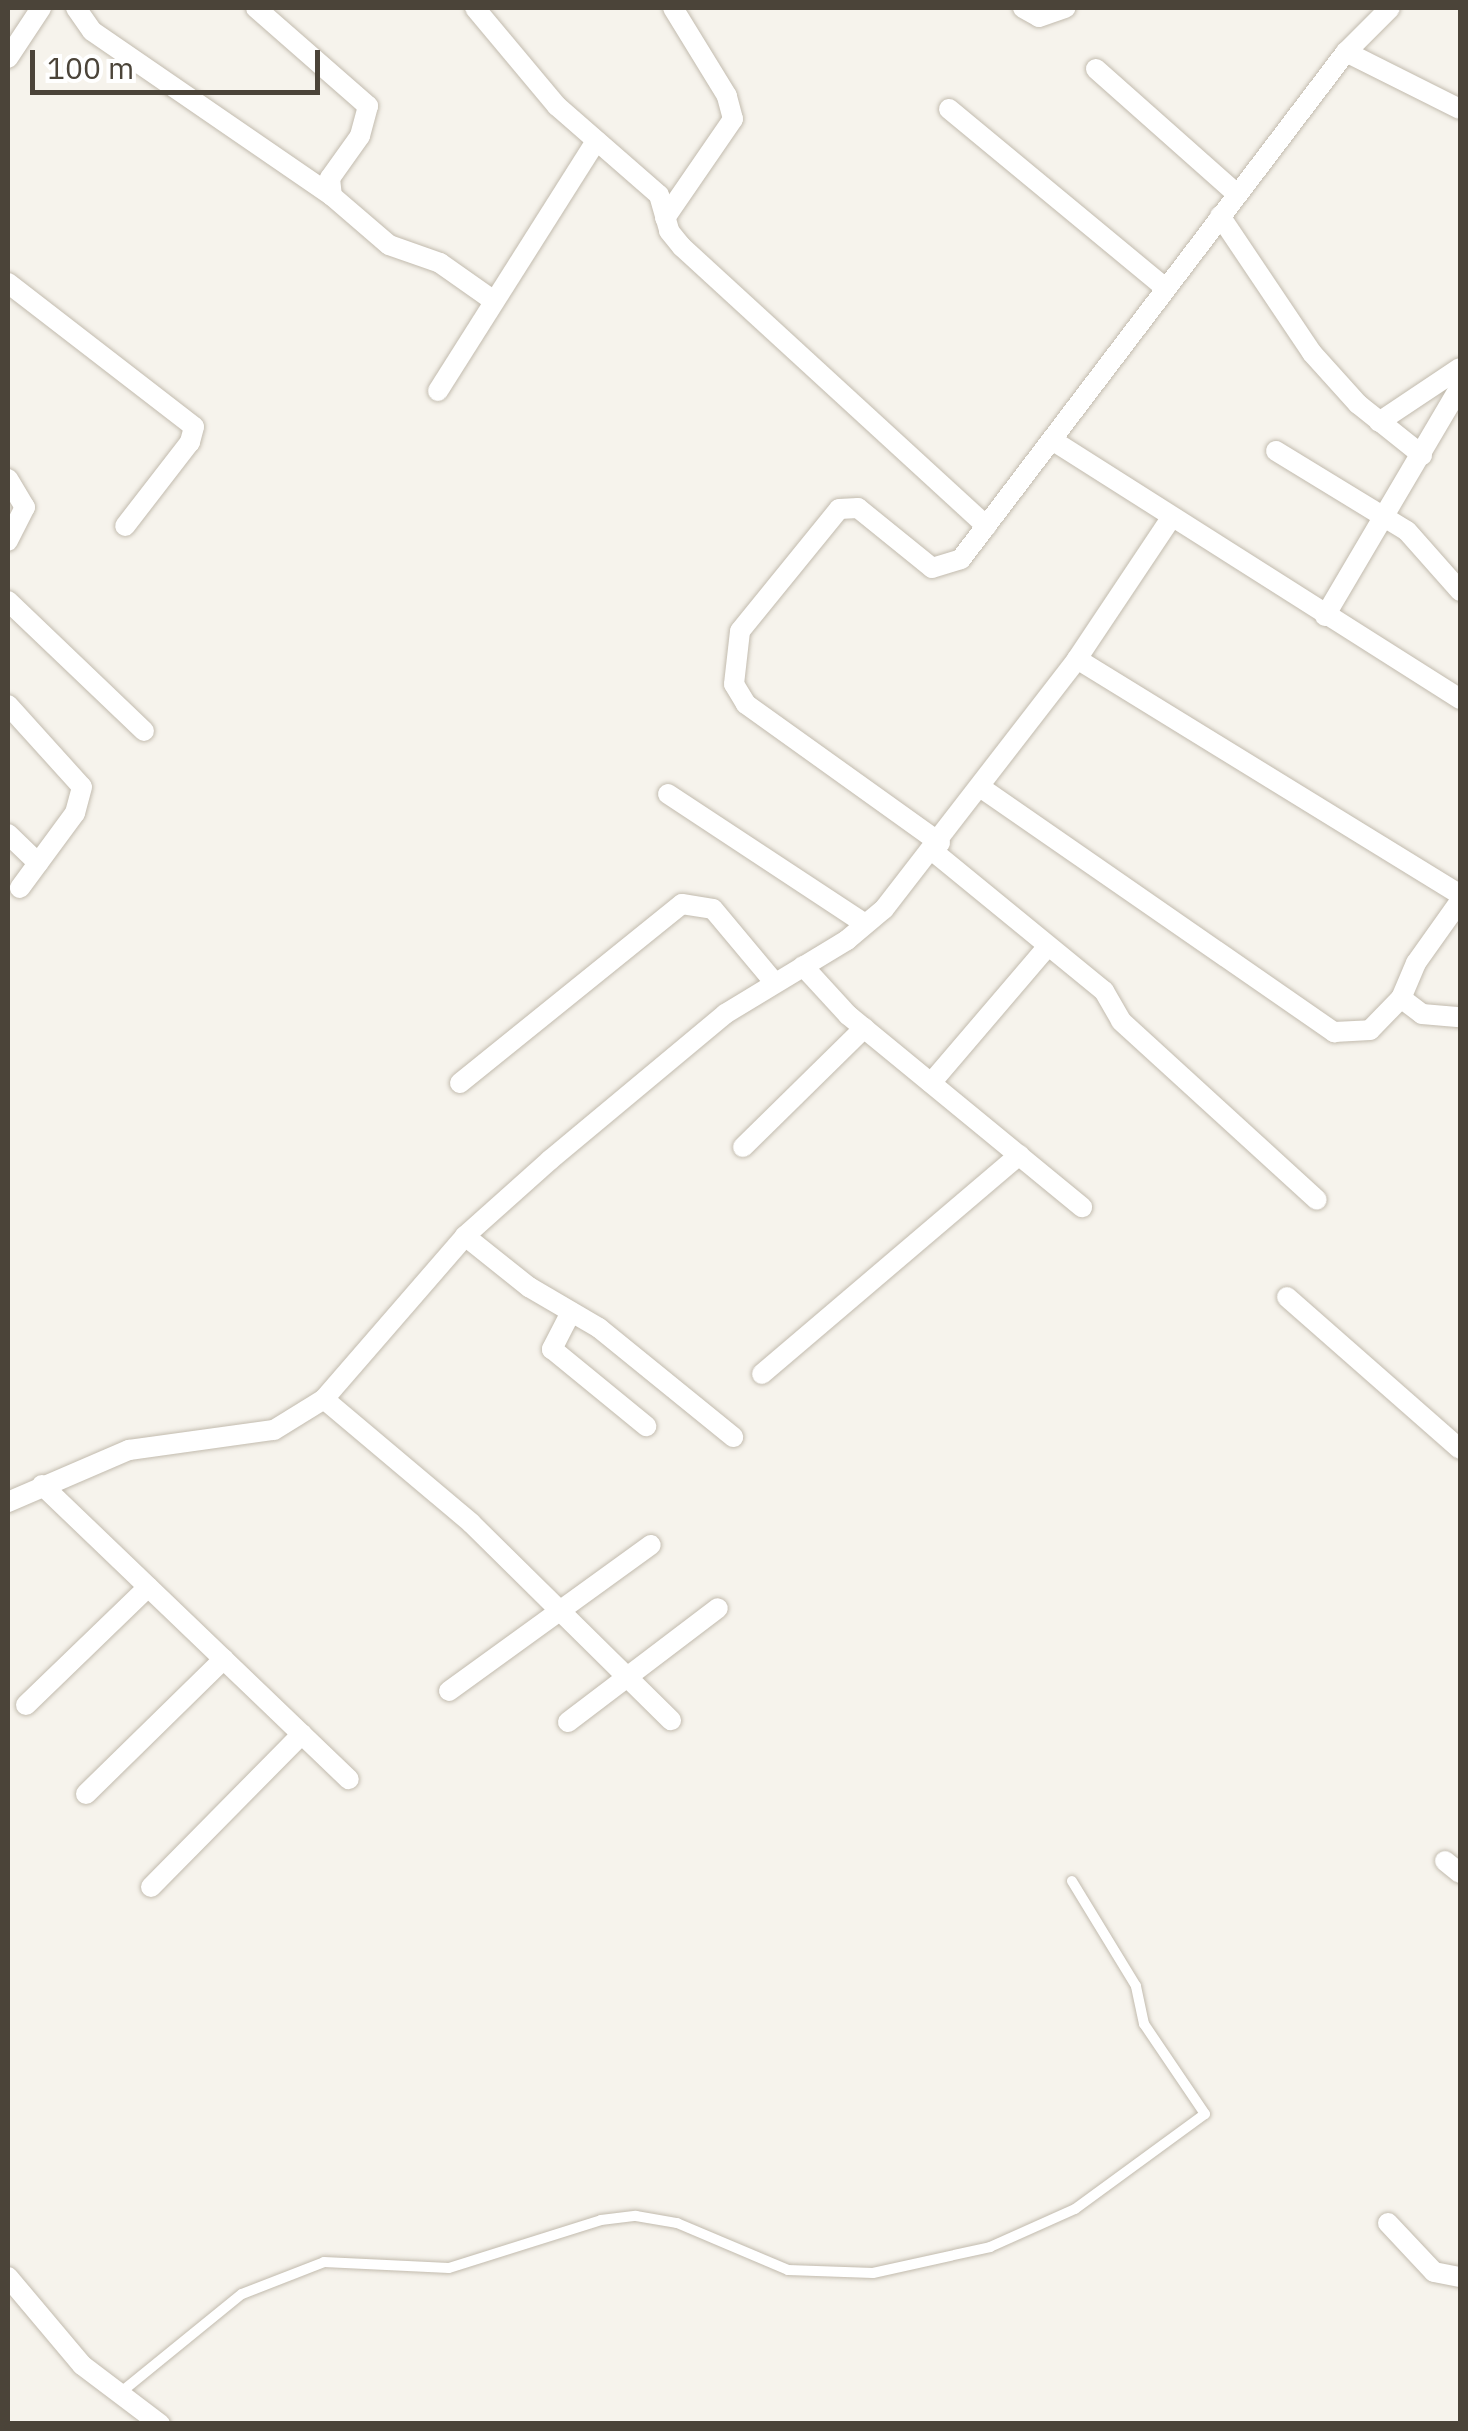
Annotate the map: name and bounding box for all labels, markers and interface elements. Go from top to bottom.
scale bar [35,30,325,92]
text: 100 m [47,48,134,87]

